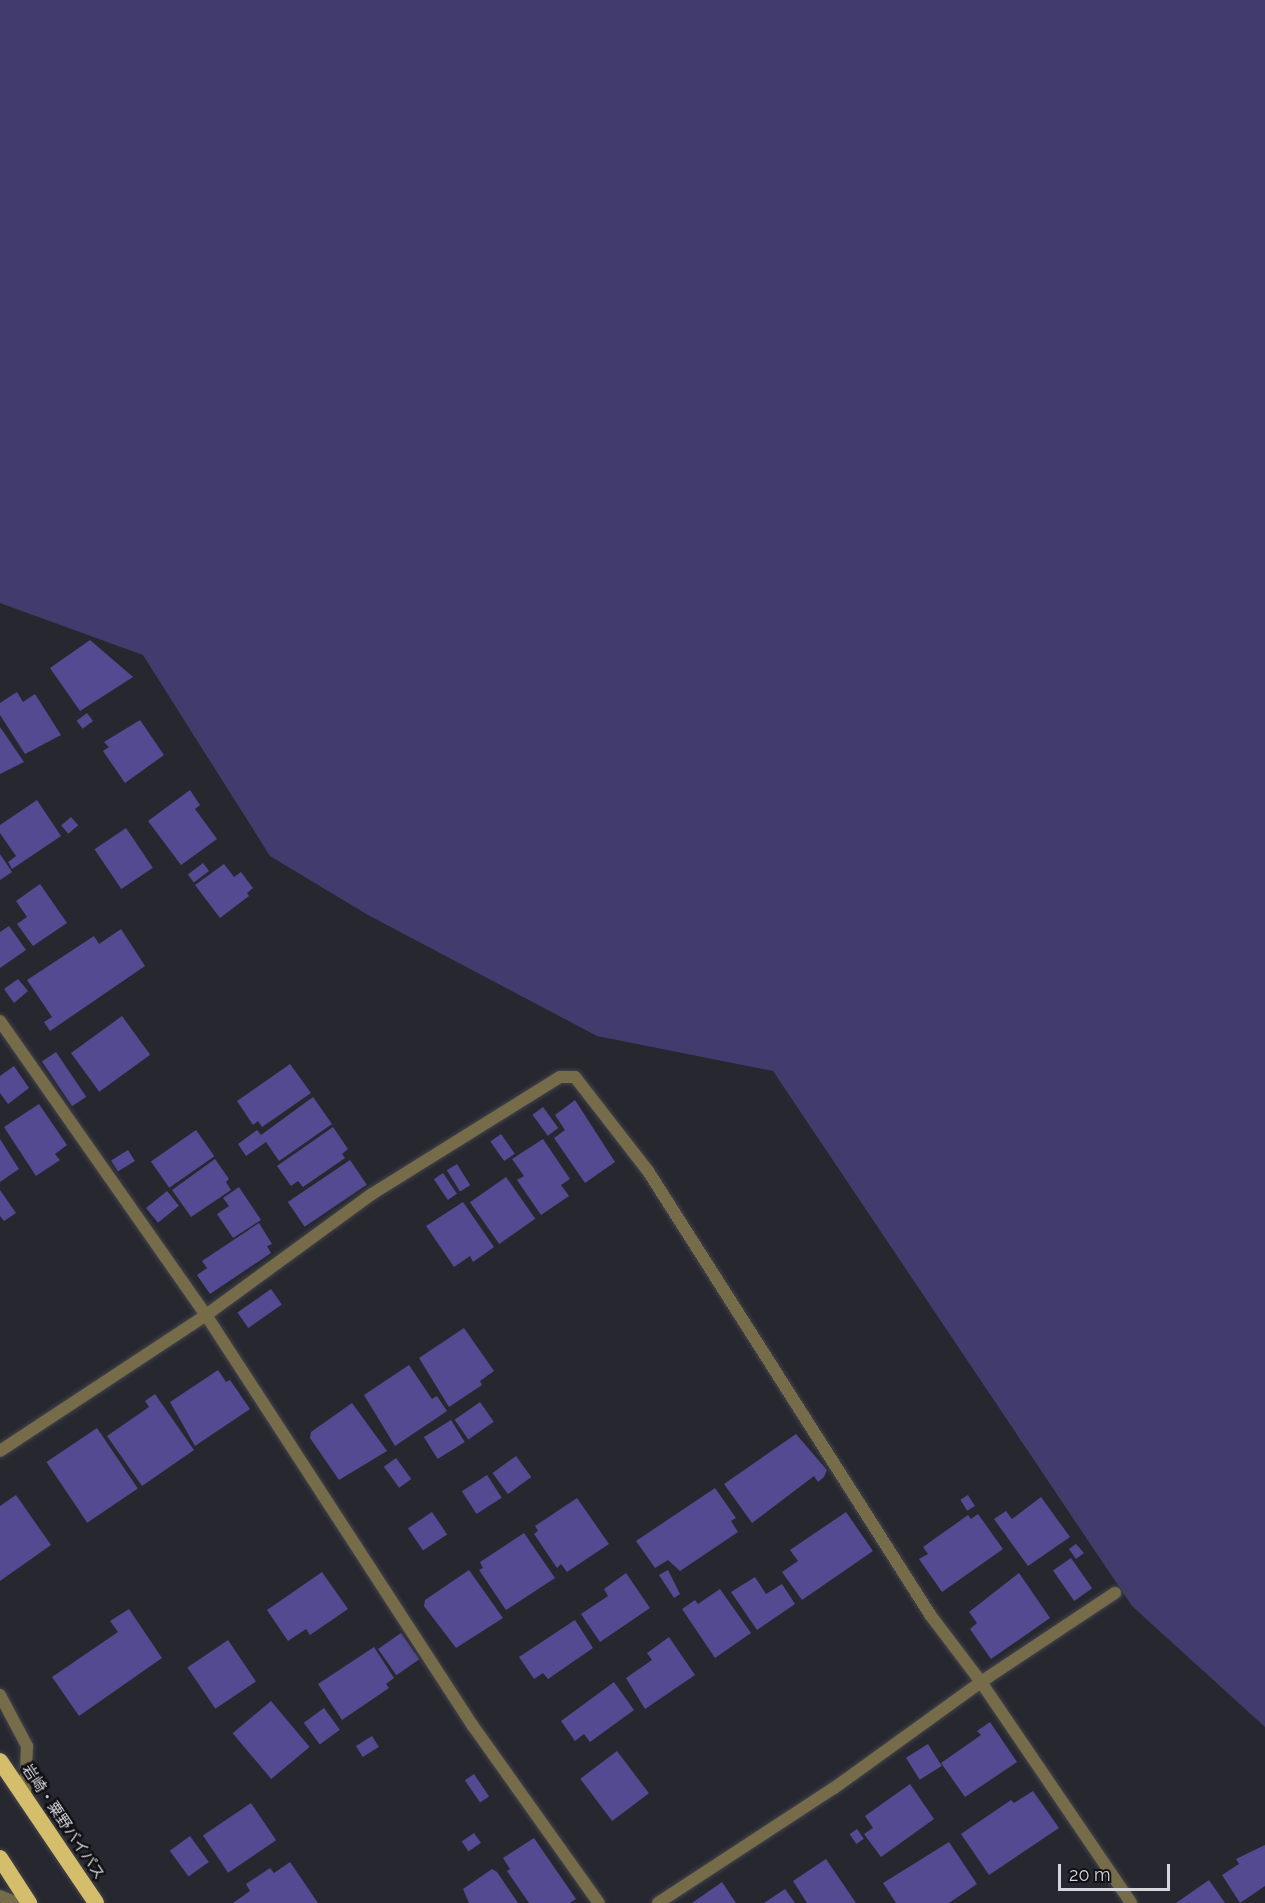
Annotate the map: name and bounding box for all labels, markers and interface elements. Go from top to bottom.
street label: 岩崎・粟野バイパス [18,1761,108,1883]
scale bar [1061,1852,1174,1890]
text: 20 m [1069,1864,1111,1885]

